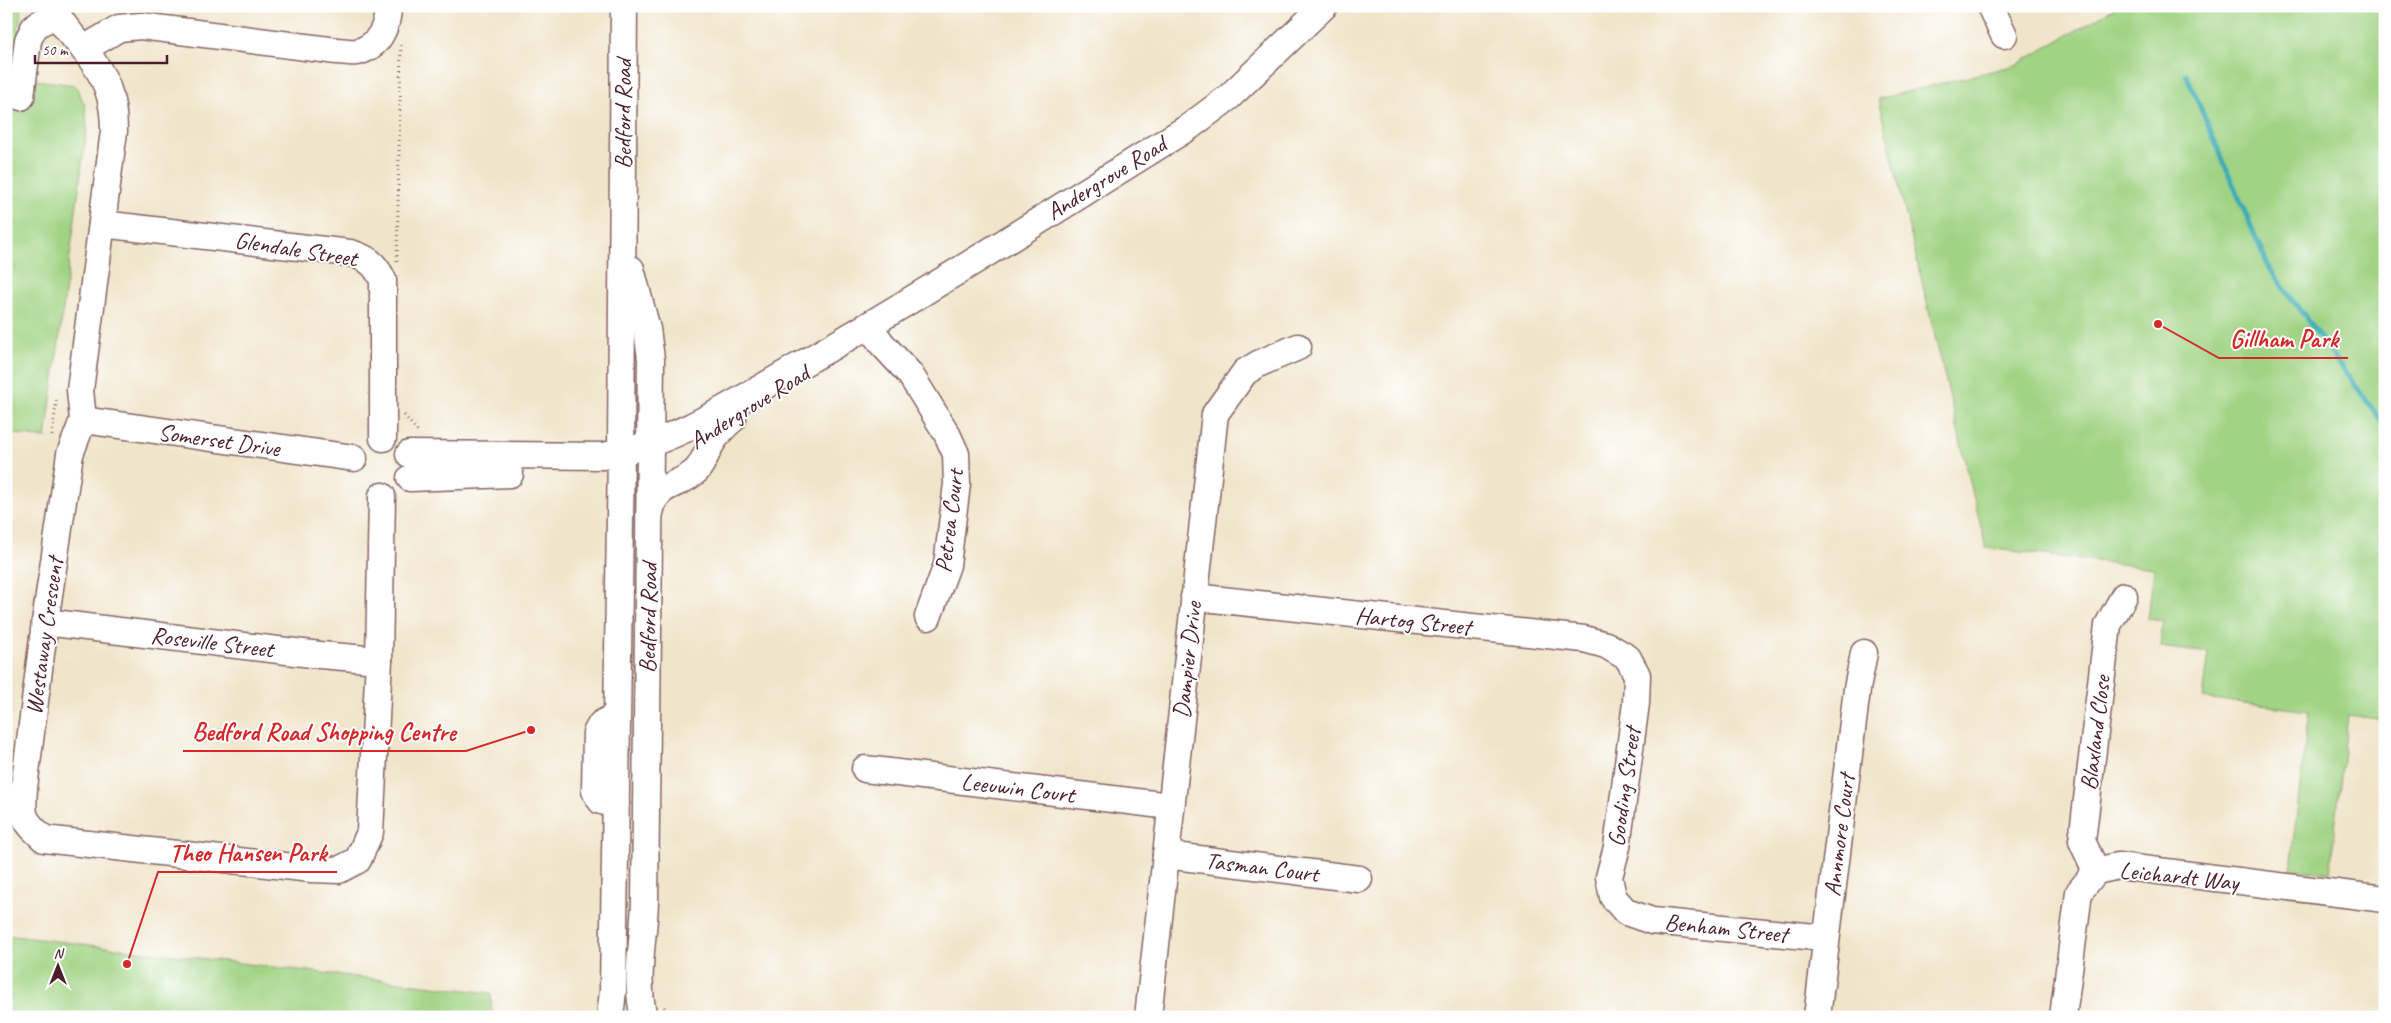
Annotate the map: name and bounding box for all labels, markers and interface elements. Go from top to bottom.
scale bar [35,32,168,64]
text: 50 m [42,41,69,60]
street label: Bedford Road [608,55,638,169]
street label: Andergrove Road [1040,127,1175,227]
street label: Glendale Street [233,225,361,274]
callout: Gillham Park [2219,318,2348,358]
text: Gillham Park [2230,323,2341,355]
street label: Andergrove Road [683,356,818,456]
street label: Somerset Drive [156,417,284,464]
street label: Petrea Court [928,466,970,574]
street label: Westaway Crescent [18,552,70,716]
street label: Bedford Road [632,559,664,673]
street label: Dampier Drive [1166,598,1208,720]
street label: Hartog Street [1354,600,1475,642]
street label: Roseville Street [149,620,277,665]
street label: Blaxland Close [2073,672,2117,792]
callout: Bedford Road Shopping Centre [183,711,466,751]
text: Bedford Road Shopping Centre [192,716,457,748]
street label: Gooding Street [1601,722,1648,848]
street label: Leeuwin Court [960,766,1078,810]
street label: Annmore Court [1817,769,1862,898]
callout: Theo Hansen Park [158,832,337,872]
text: Theo Hansen Park [169,837,329,869]
street label: Tasman Court [1204,845,1322,889]
street label: Leichardt Way [2118,855,2242,897]
street label: Benham Street [1663,907,1792,950]
north arrow [32,940,82,990]
text: N [54,945,65,962]

